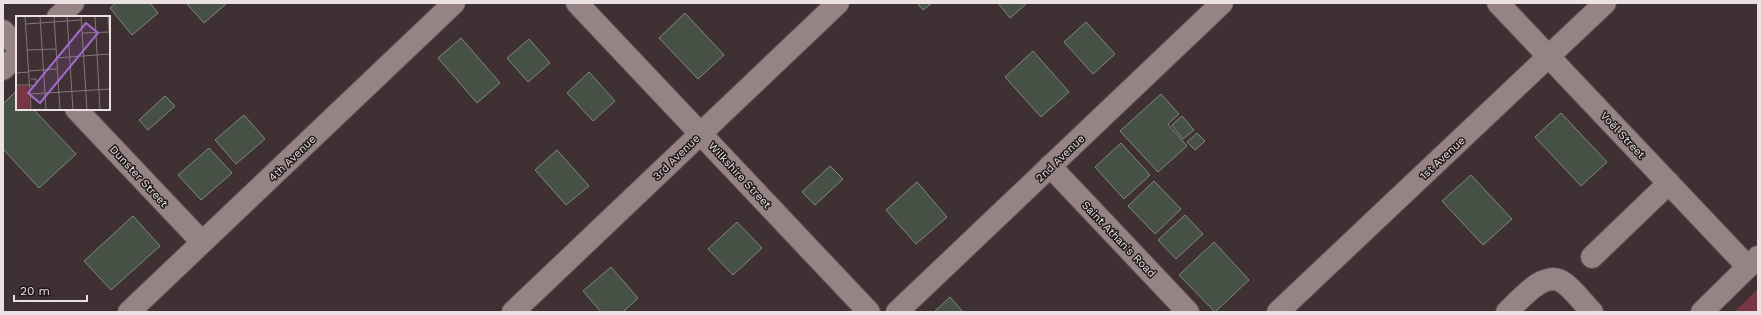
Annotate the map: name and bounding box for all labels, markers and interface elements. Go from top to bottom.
inset map [16,16,110,110]
street label: Voël Street [1598,109,1648,162]
street label: 3rd Avenue [650,132,702,183]
street label: 2nd Avenue [1033,132,1087,185]
street label: 4th Avenue [266,133,319,184]
street label: 1st Avenue [1417,134,1468,183]
street label: Wilkshire Street [706,139,774,212]
street label: Dunster Street [107,143,171,210]
street label: Saint Athan's Road [1079,199,1158,280]
scale bar [14,277,87,303]
text: 20 m [20,284,50,298]

